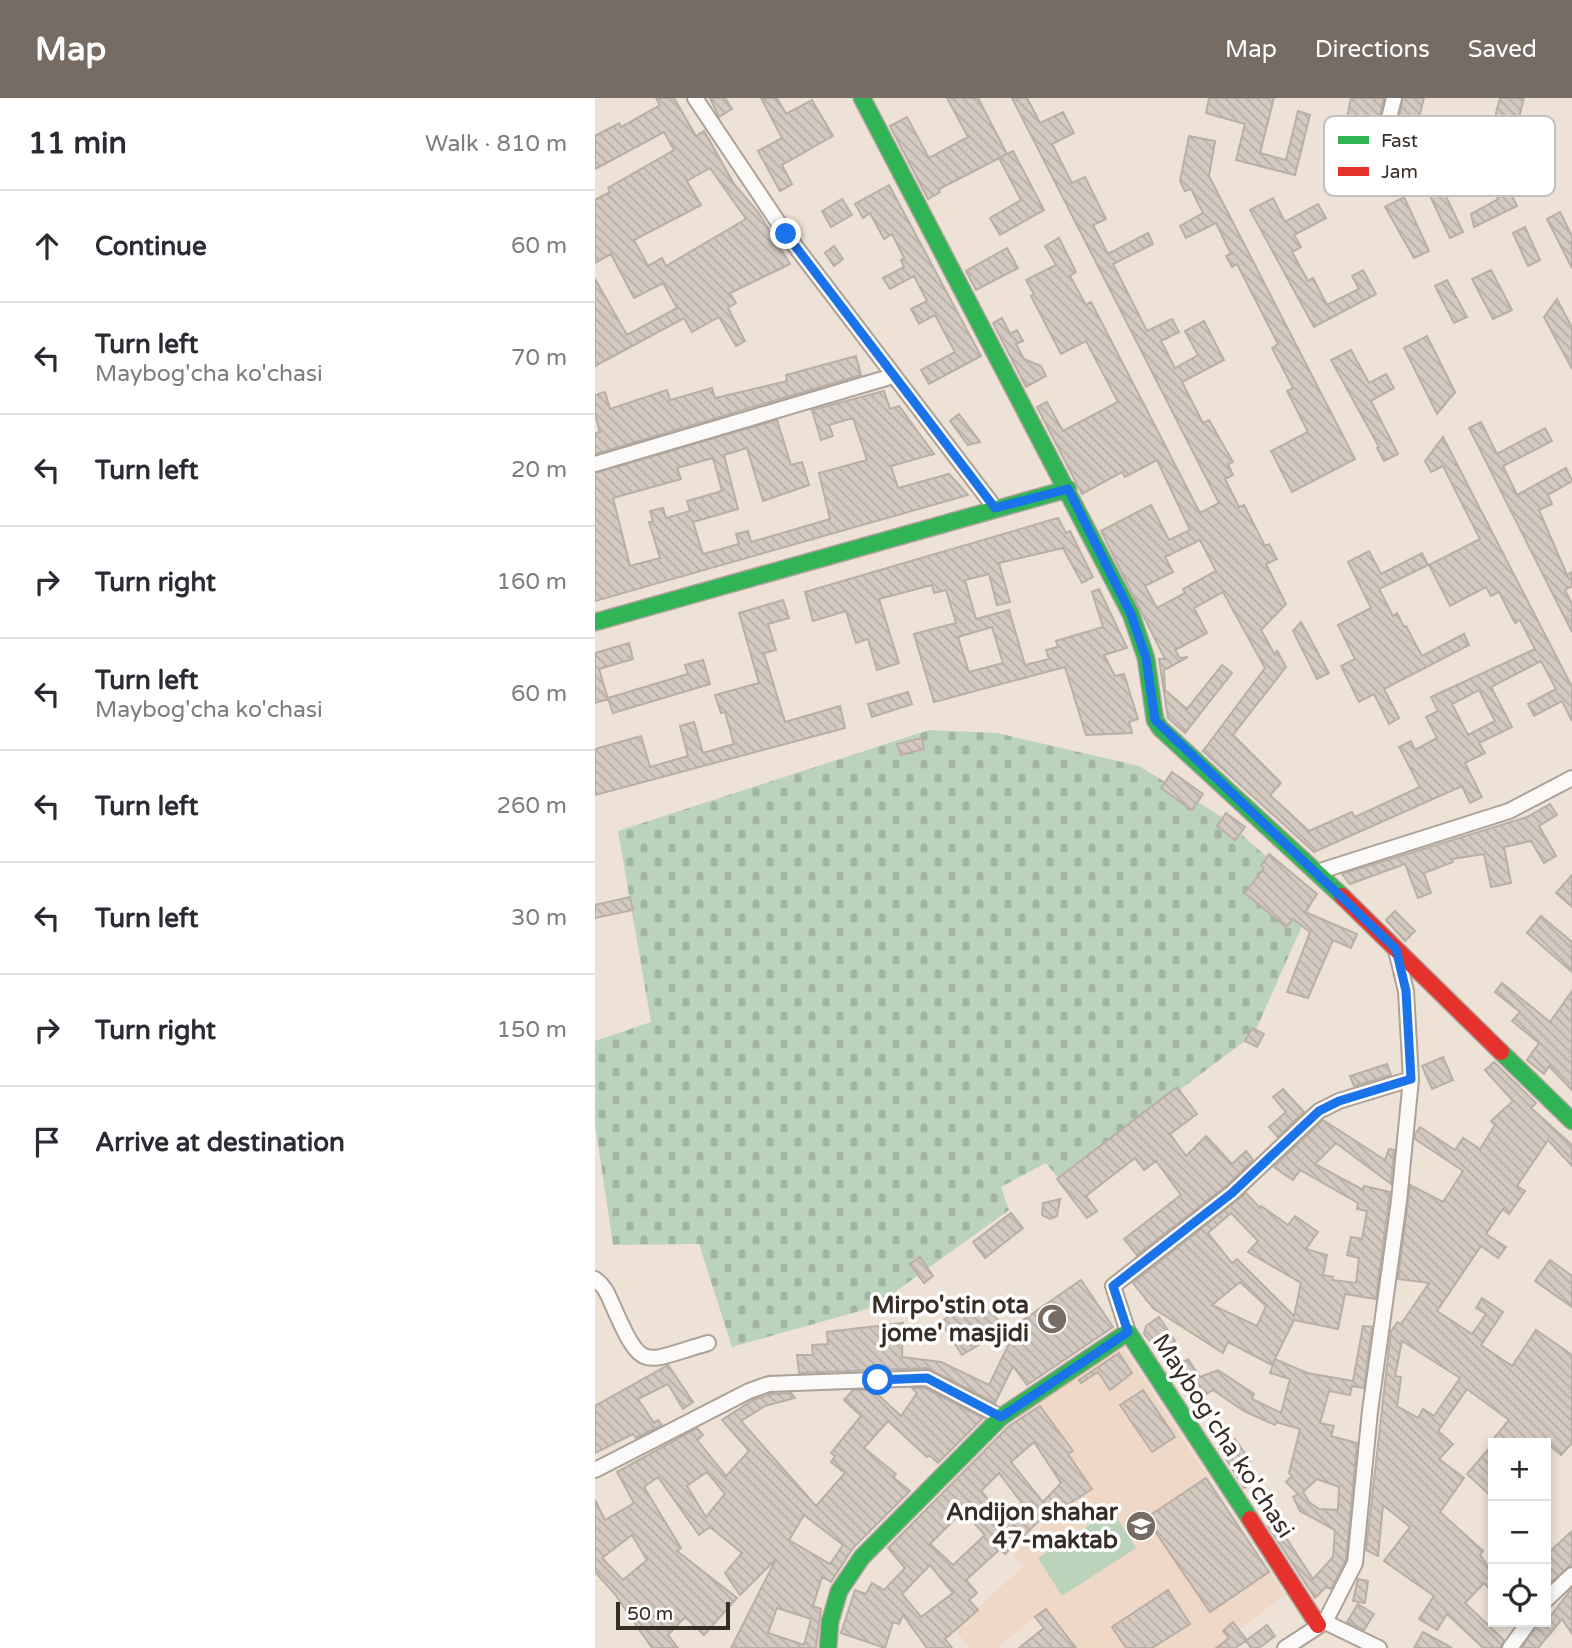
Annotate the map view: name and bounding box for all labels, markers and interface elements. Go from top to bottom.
text: Map [35,30,106,69]
text: Map [1225,35,1277,64]
text: Directions [1315,35,1430,64]
text: Saved [1468,35,1537,64]
legend [1324,116,1555,196]
text: 11 min [28,125,127,162]
text: Walk · 810 m [425,130,567,158]
text: Fast [1381,130,1418,152]
text: Jam [1381,161,1418,183]
route end [770,218,801,249]
icon: ahead [28,227,66,265]
text: Continue [95,231,207,262]
text: 60 m [511,232,567,260]
text: Turn left [95,329,198,360]
icon: left [28,339,66,377]
text: 70 m [511,344,567,372]
text: Maybog'cha ko'chasi [95,360,323,388]
icon: left [28,451,66,489]
text: Turn left [95,455,198,486]
text: 20 m [511,456,567,484]
icon: right [28,563,66,601]
text: Turn right [95,567,216,598]
text: 160 m [497,568,567,596]
text: Turn left [95,665,198,696]
icon: left [28,675,66,713]
text: 60 m [511,680,567,708]
text: Maybog'cha ko'chasi [95,696,323,724]
icon: left [28,787,66,825]
text: Turn left [95,791,198,822]
text: 260 m [497,792,567,820]
icon: left [28,899,66,937]
text: Turn left [95,903,198,934]
text: 30 m [511,904,567,932]
icon: right [28,1011,66,1049]
text: Turn right [95,1015,216,1046]
text: 150 m [497,1016,567,1044]
icon: arrive [28,1123,66,1161]
text: Arrive at destination [95,1127,345,1158]
place label: Mirpo'stin ota jome' masjidi [872,1291,1029,1348]
mosque icon: Mirpo'stin ota jome' masjidi [1035,1302,1069,1336]
street label: Maybog'cha ko'chasi [1146,1328,1300,1544]
route start [862,1364,893,1395]
map controls [1488,1438,1551,1627]
button: + [1488,1438,1551,1501]
place label: Andijon shahar 47-maktab [946,1498,1119,1555]
button: − [1488,1501,1551,1564]
school or university icon: Andijon shahar 47-maktab [1124,1509,1158,1543]
button: locate [1488,1564,1551,1627]
scale bar [616,1599,730,1631]
text: 50 m [627,1603,673,1625]

